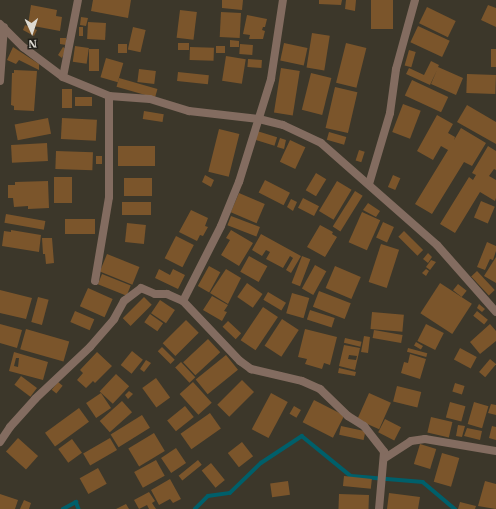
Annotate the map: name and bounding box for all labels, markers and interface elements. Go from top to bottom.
north arrow [12,12,52,52]
text: N [28,37,37,51]

